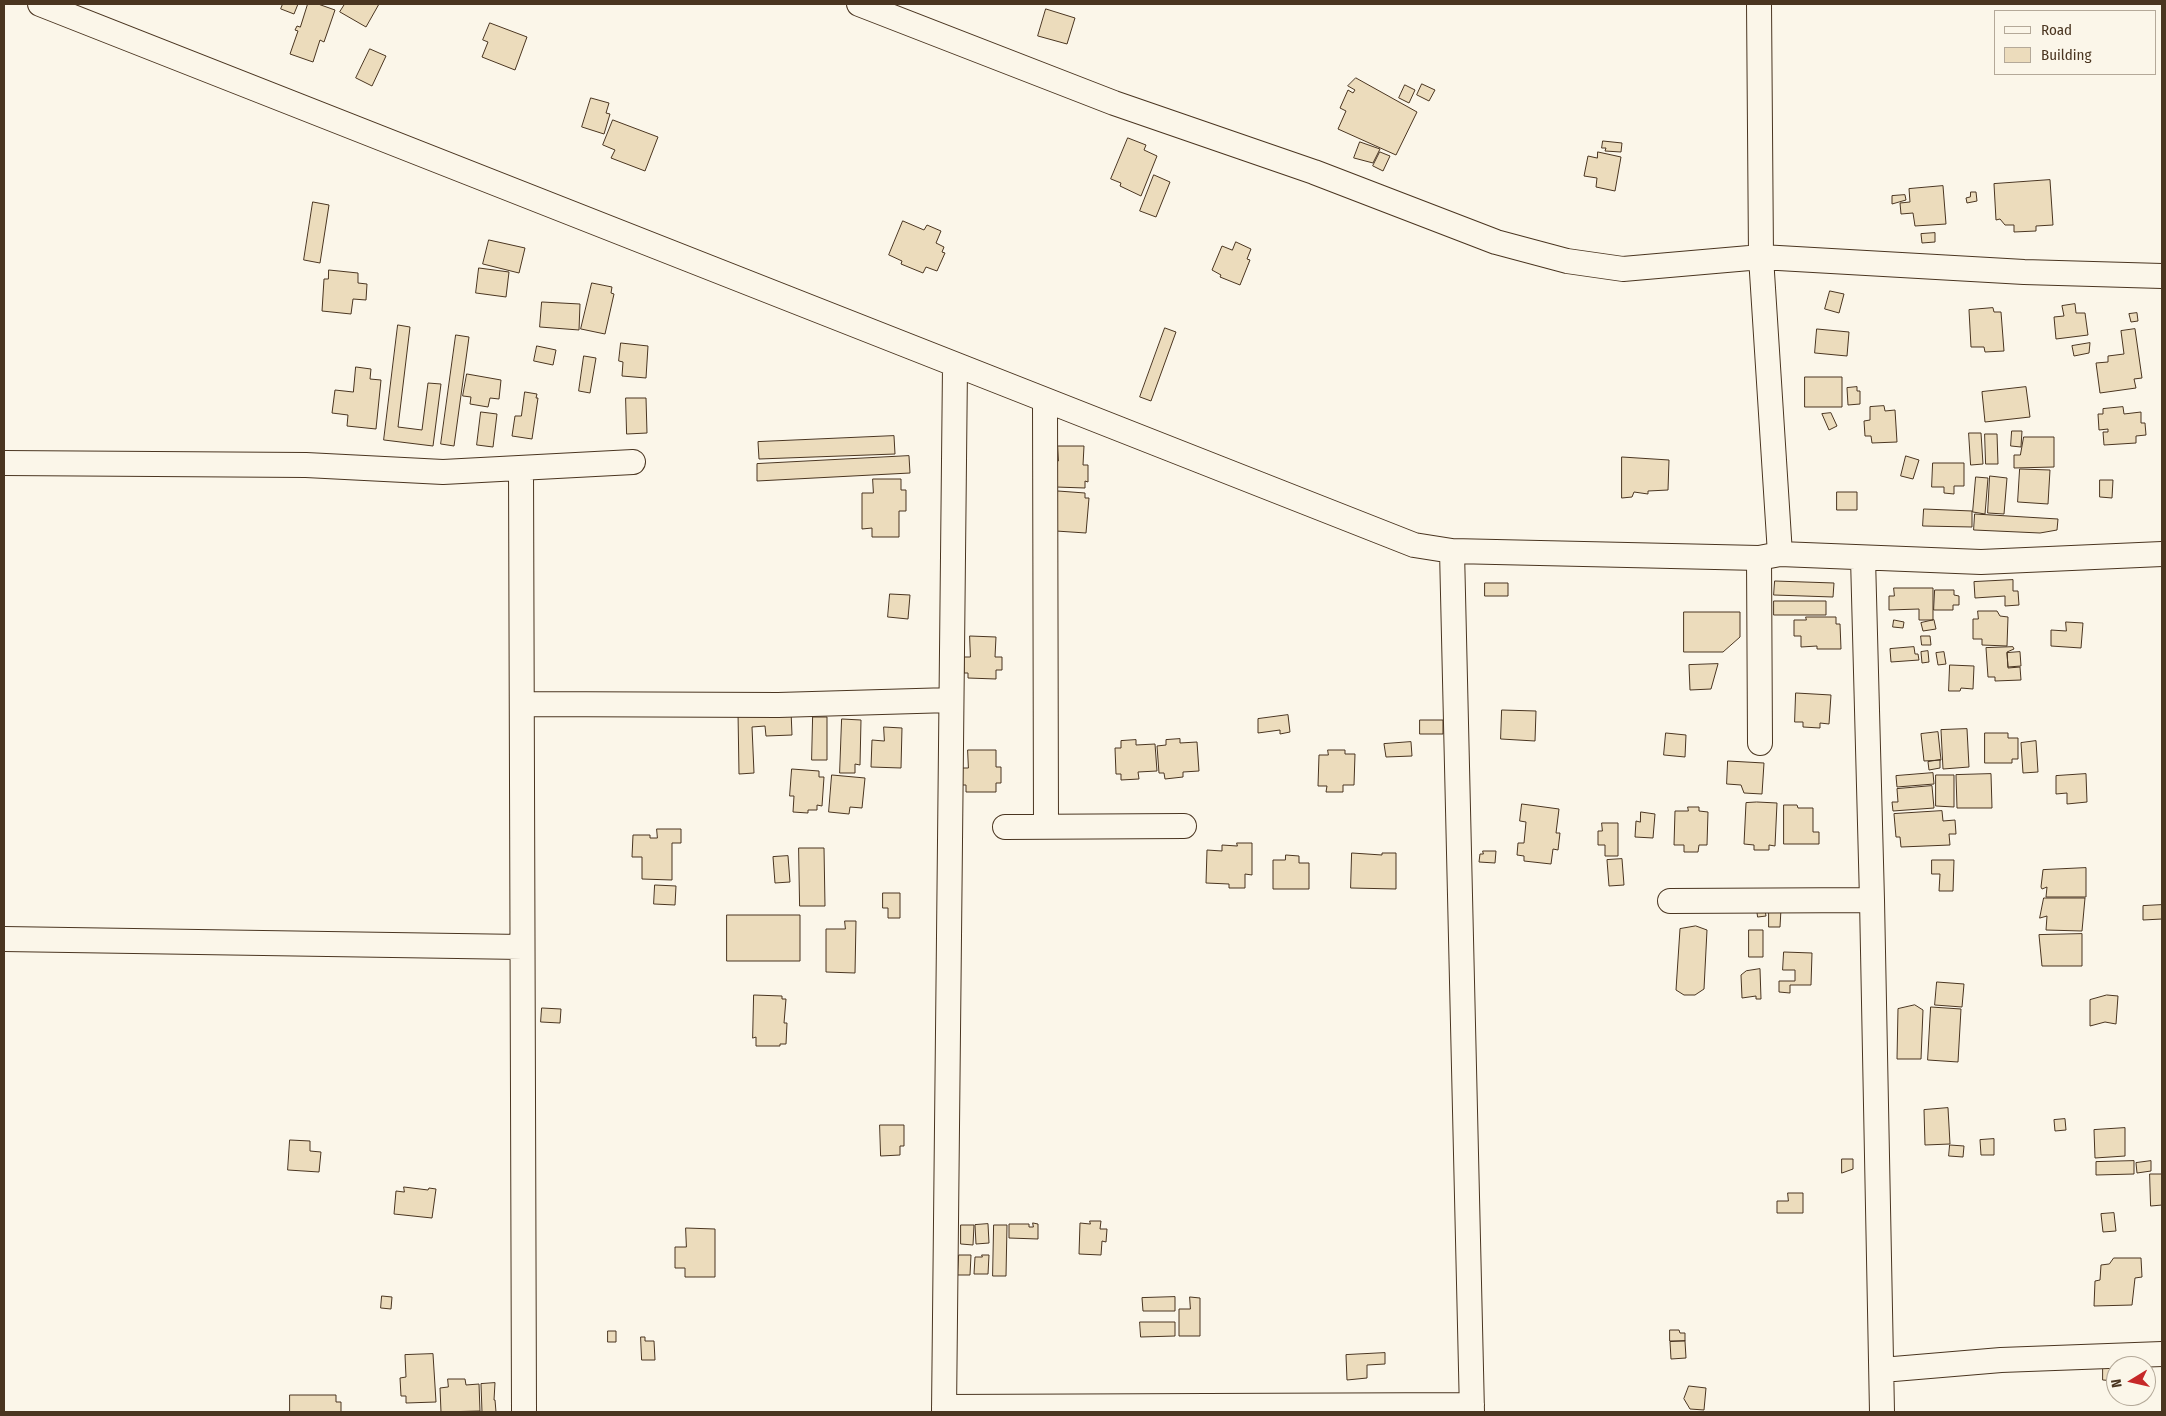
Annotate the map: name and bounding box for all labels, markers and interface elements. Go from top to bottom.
legend [1994,10,2156,75]
text: Road [2041,21,2072,39]
text: Building [2041,46,2092,64]
north arrow [2106,1356,2156,1406]
text: N [2108,1378,2126,1389]

